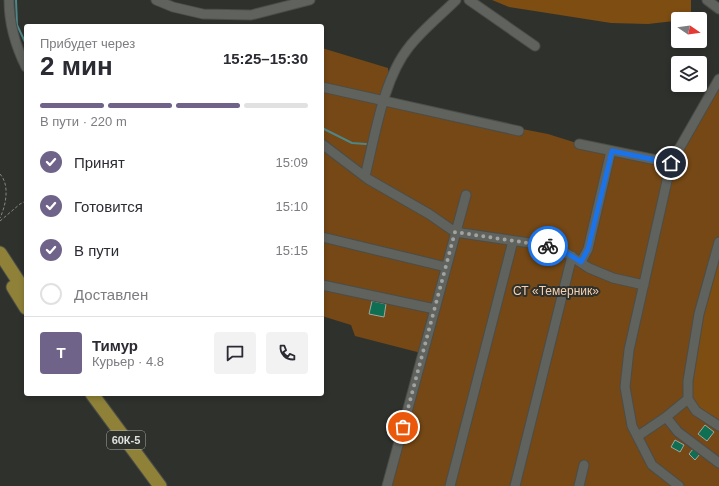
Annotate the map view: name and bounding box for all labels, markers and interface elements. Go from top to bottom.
north arrow [671,12,707,48]
map controls [671,12,707,92]
text: Прибудет через [40,36,135,51]
text: 15:25–15:30 [223,50,308,67]
text: 2 мин [40,51,113,81]
button: layers [671,56,707,92]
text: В пути · 220 m [40,114,127,129]
pin [654,146,688,180]
icon: check [40,151,62,173]
icon: home [660,152,682,174]
text: Принят [74,154,125,171]
text: 15:09 [275,155,308,170]
icon: check [40,195,62,217]
text: Готовится [74,198,143,215]
text: 15:10 [275,199,308,214]
courier [528,226,568,266]
icon: bike [537,235,559,257]
icon: check [40,239,62,261]
text: В пути [74,242,119,259]
text: 15:15 [275,243,308,258]
park label: СТ «Темерник» [513,284,599,298]
text: Доставлен [74,286,148,303]
button: chat [214,332,256,374]
button: phone [266,332,308,374]
text: Тимур [92,337,138,354]
text: Т [56,344,66,361]
text: Курьер · 4.8 [92,354,164,369]
pin [386,410,420,444]
icon: bag [392,416,414,438]
road number: 60К-5 [107,431,145,449]

